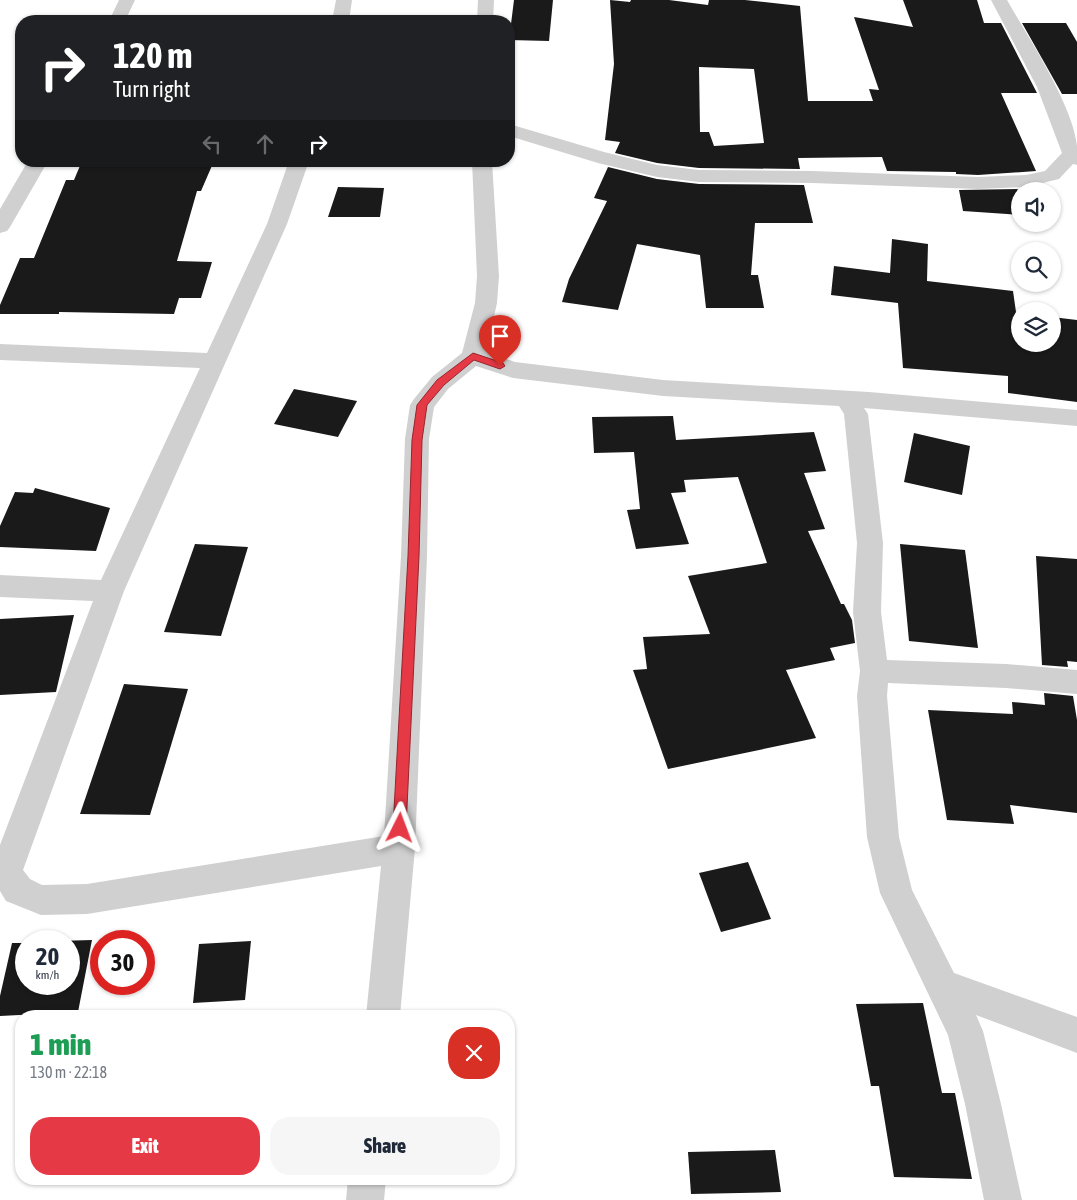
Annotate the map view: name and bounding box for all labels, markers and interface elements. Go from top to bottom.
icon: right [30,35,95,100]
text: 120 m [113,35,192,75]
text: Turn right [113,76,190,102]
icon: left [198,130,226,158]
icon: ahead [251,130,279,158]
icon: right [304,130,332,158]
map controls [1011,182,1061,352]
button: sound [1011,182,1061,232]
button: search [1011,242,1061,292]
button: layers [1011,302,1061,352]
pin [479,315,521,366]
icon: arrive [486,322,514,350]
position arrow [373,801,425,853]
speed limit sign: 30 [90,930,155,995]
text: 20 [36,942,59,970]
text: km/h [36,968,59,982]
text: 1 min [30,1027,91,1061]
button: close [448,1027,500,1079]
text: 130 m · 22:18 [30,1063,107,1081]
button: Exit [30,1117,260,1175]
button: Share [270,1117,500,1175]

